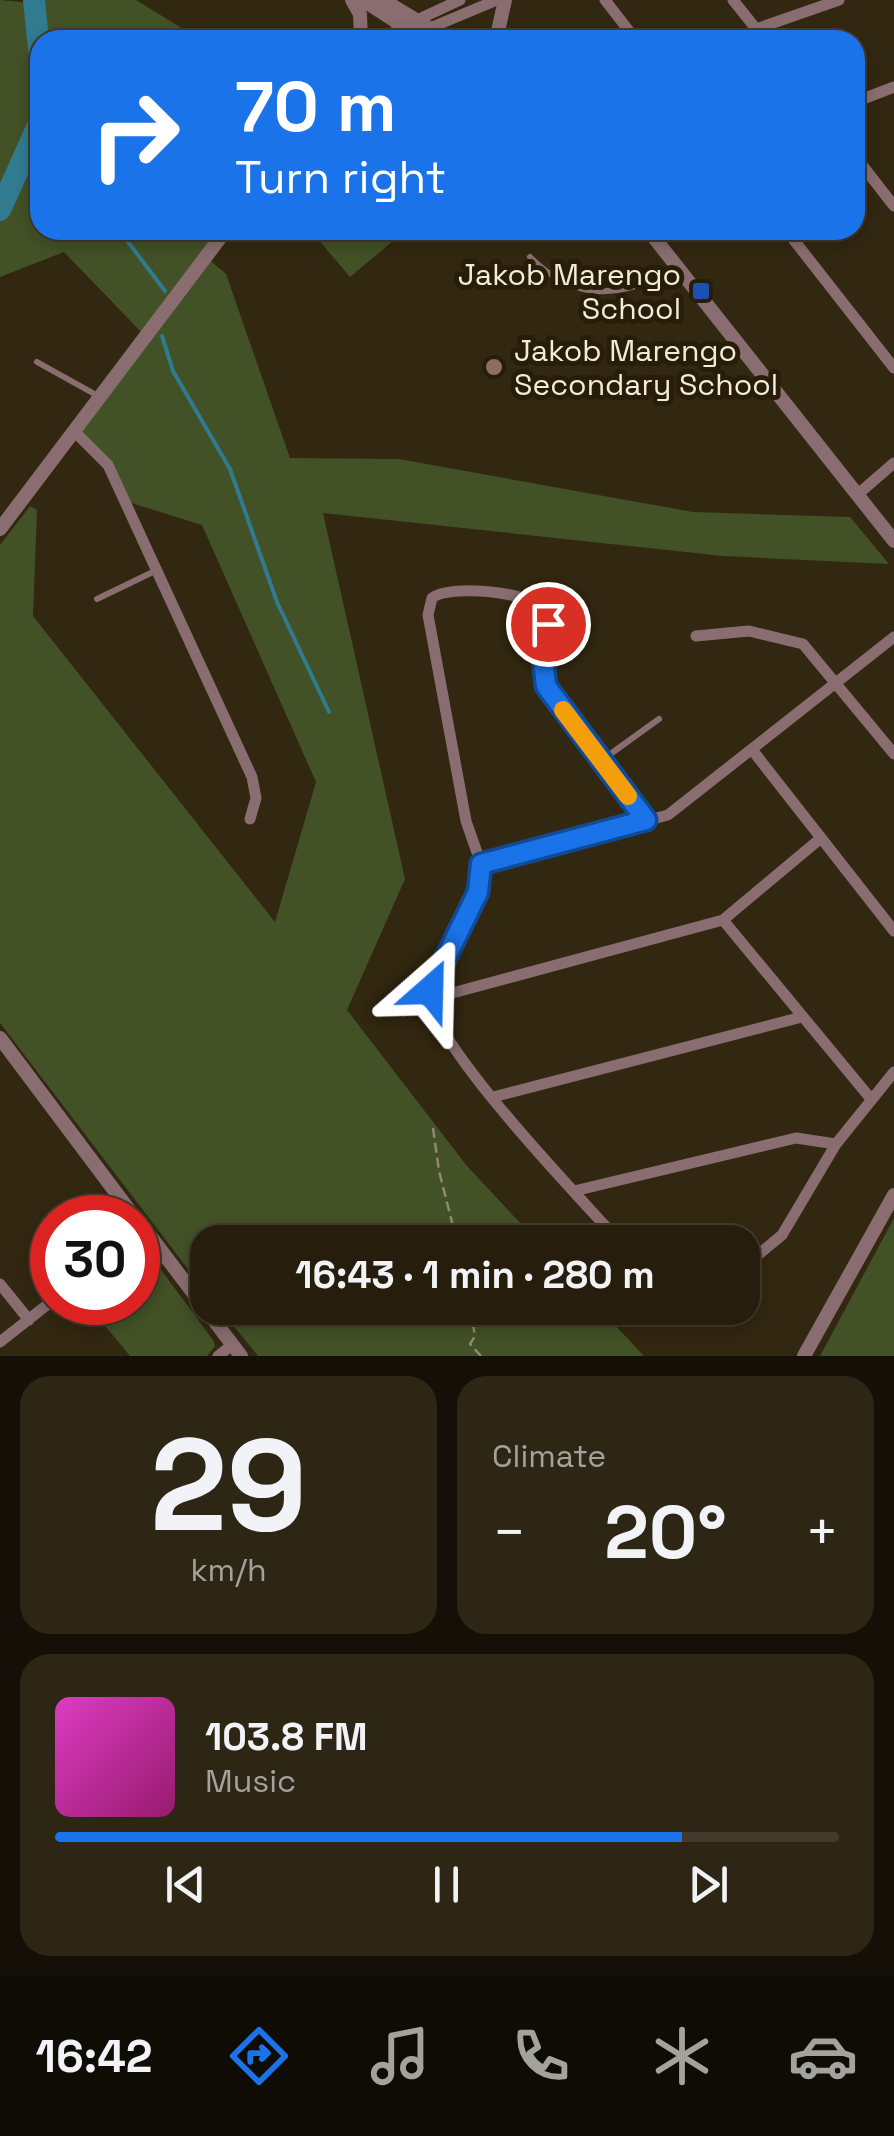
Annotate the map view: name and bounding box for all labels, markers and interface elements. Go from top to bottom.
text: 70 m [235,62,396,151]
icon: right [70,70,200,200]
text: Turn right [235,149,446,206]
place label: Jakob Marengo School [458,255,681,328]
marker: Jakob Marengo School [690,280,712,302]
place label: Jakob Marengo Secondary School [514,331,778,404]
marker: Jakob Marengo Secondary School [483,356,505,378]
pin [506,582,591,667]
icon: arrive [521,597,576,652]
position arrow [378,938,482,1042]
speed limit sign: 30 [30,1195,160,1325]
text: 16:43 · 1 min · 280 m [295,1251,655,1299]
text: 29 [150,1402,307,1568]
text: Climate [492,1436,606,1476]
text: 20° [604,1484,727,1580]
text: − [492,1497,526,1567]
text: + [805,1497,839,1567]
text: km/h [190,1550,267,1590]
text: 103.8 FM [205,1713,368,1761]
text: Music [205,1761,296,1801]
icon: previous [158,1857,213,1912]
icon: pause [419,1857,474,1912]
icon: next [681,1857,736,1912]
icon: directions [224,2021,294,2091]
icon: music [365,2021,435,2091]
icon: phone [506,2021,576,2091]
icon: climate [647,2021,717,2091]
icon: car [788,2021,858,2091]
text: 16:42 [36,2028,153,2085]

